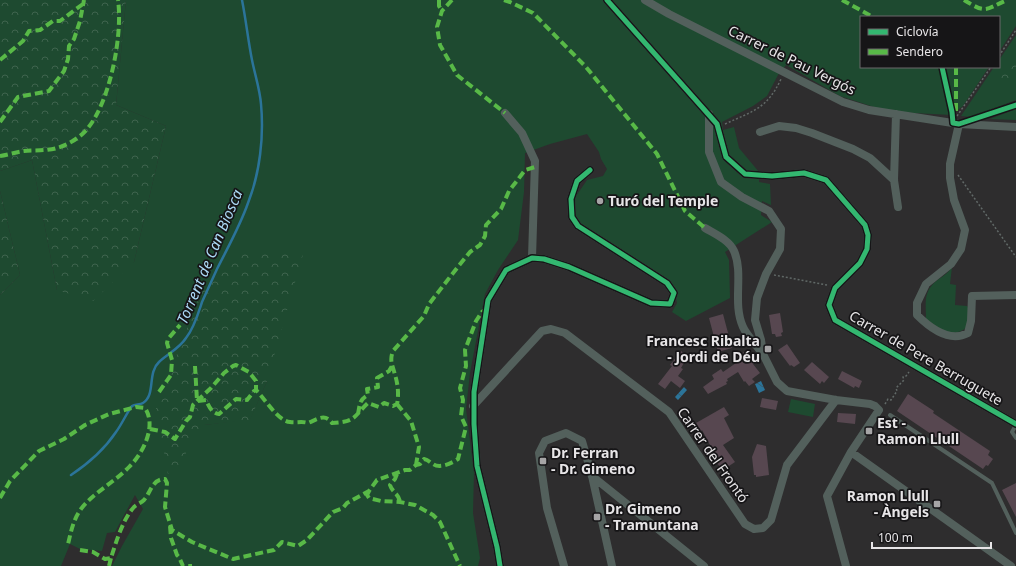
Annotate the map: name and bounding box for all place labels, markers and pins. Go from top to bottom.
place label: Turó del Temple [608,191,718,210]
marker: Turó del Temple [595,196,605,206]
place label: Francesc Ribalta - Jordi de Déu [646,331,760,366]
marker: Francesc Ribalta - Jordi de Déu [763,344,773,354]
place label: Est - Ramon Llull [877,413,959,448]
marker: Est - Ramon Llull [864,426,874,436]
place label: Dr. Ferran - Dr. Gimeno [551,443,635,478]
marker: Dr. Ferran - Dr. Gimeno [538,456,548,466]
place label: Ramon Llull - Àngels [847,486,929,521]
place label: Dr. Gimeno - Tramuntana [605,499,699,534]
marker: Ramon Llull - Àngels [932,499,942,509]
marker: Dr. Gimeno - Tramuntana [592,512,602,522]

